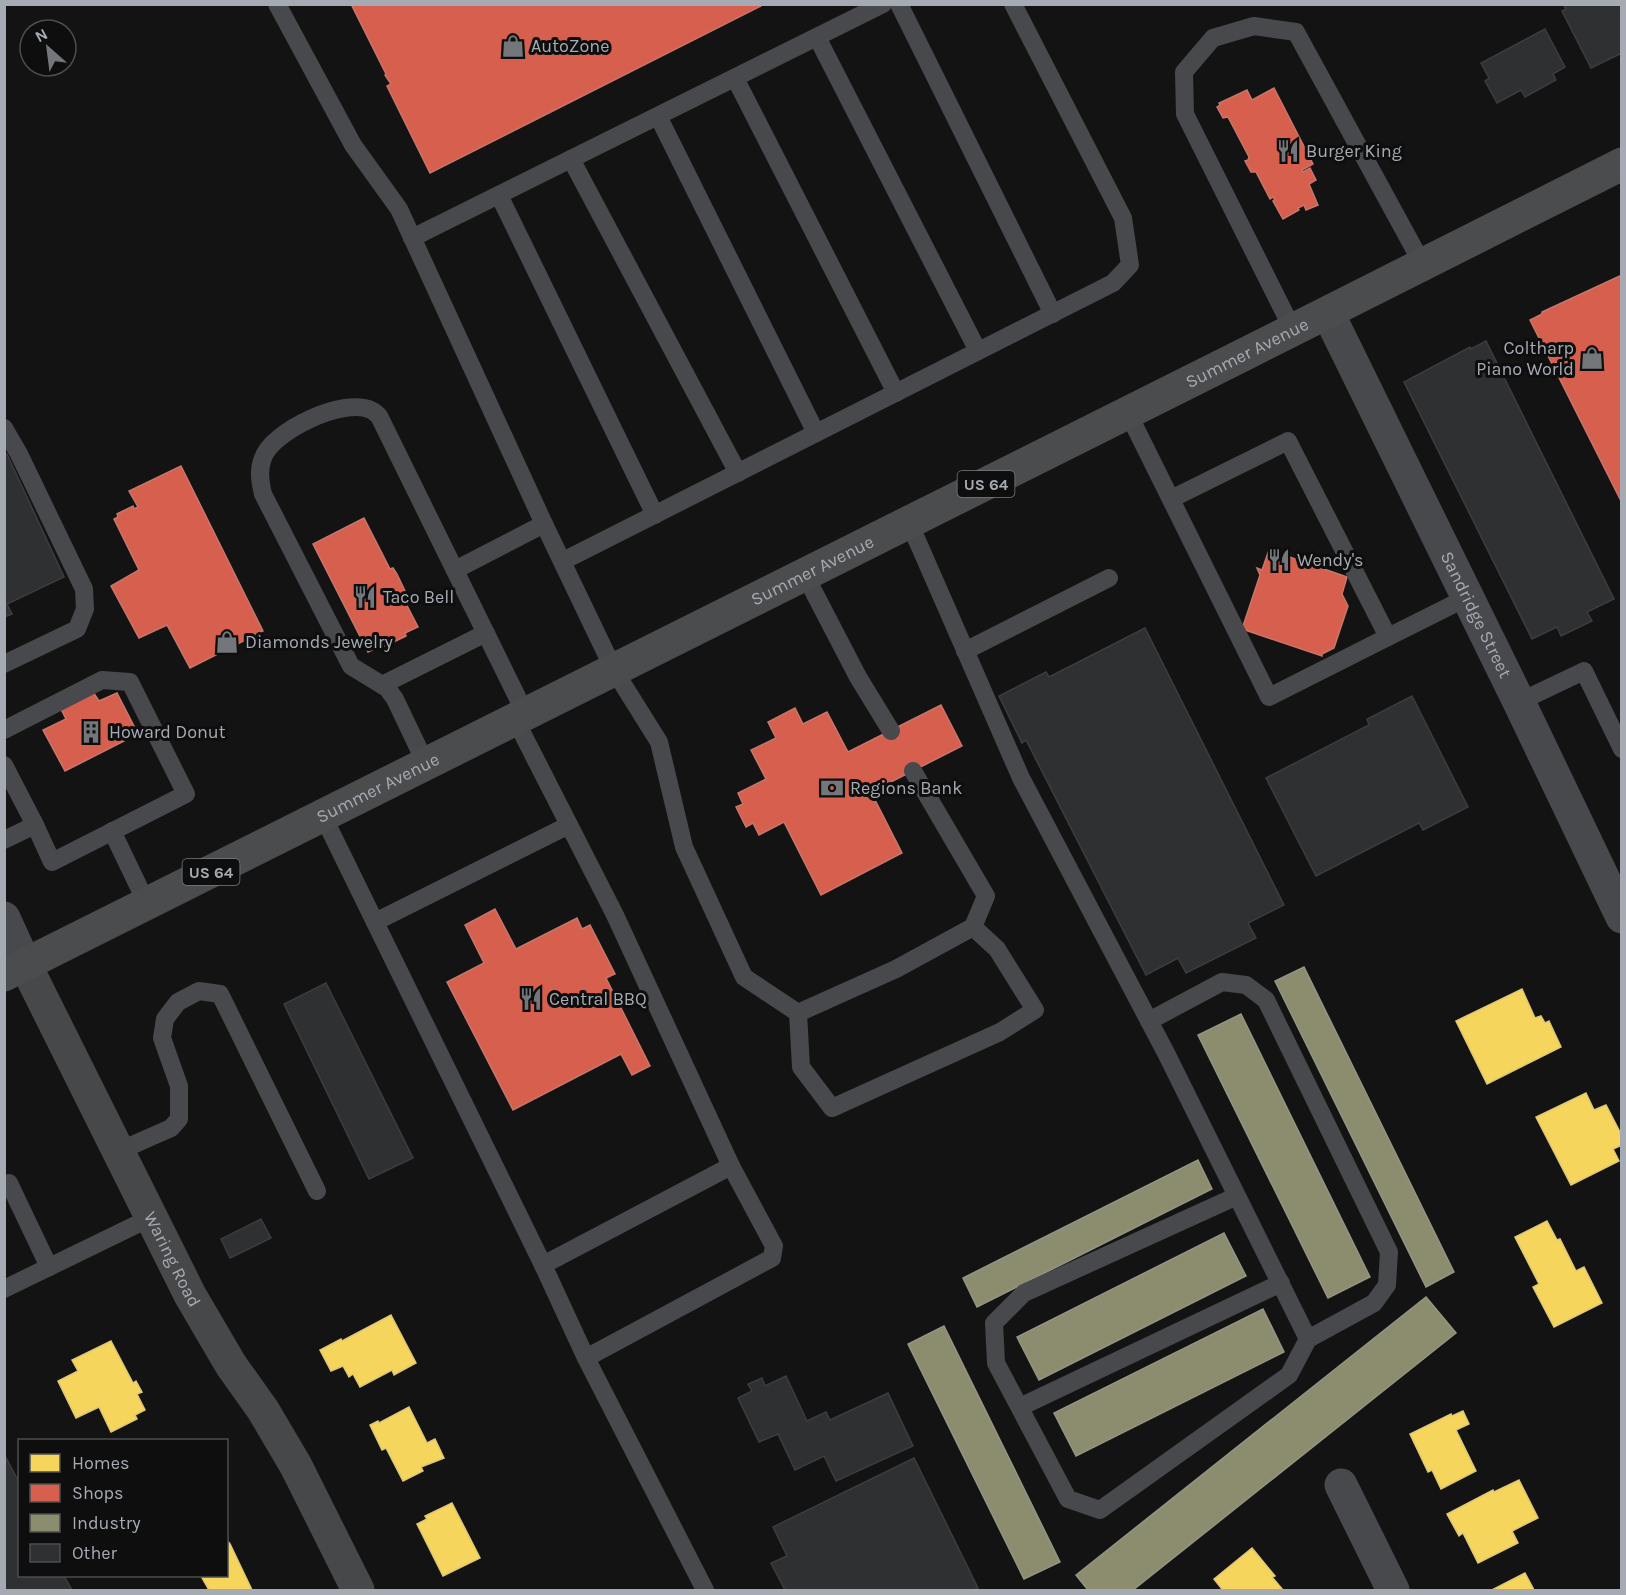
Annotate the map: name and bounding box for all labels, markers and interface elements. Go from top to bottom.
north arrow [18,18,78,78]
text: N [32,24,51,46]
shop icon: AutoZone [500,33,526,59]
place label: AutoZone [531,35,609,57]
restaurant icon: Burger King [1275,138,1301,164]
place label: Burger King [1306,140,1402,162]
street label: Summer Avenue [1182,313,1312,393]
place label: Coltharp Piano World [1476,337,1574,380]
shop icon: Coltharp Piano World [1579,345,1605,371]
road number: US 64 [958,471,1014,497]
street label: Summer Avenue [747,530,878,610]
restaurant icon: Wendy's [1266,547,1292,573]
street label: Sandridge Street [1436,548,1516,682]
place label: Wendy's [1297,549,1364,571]
restaurant icon: Taco Bell [352,584,378,610]
place label: Taco Bell [383,586,454,608]
shop icon: Diamonds Jewelry [214,629,240,655]
place label: Diamonds Jewelry [245,631,393,653]
building icon: Howard Donut [78,719,104,745]
place label: Howard Donut [109,721,226,743]
street label: Summer Avenue [313,748,443,828]
bank icon: Regions Bank [819,775,845,801]
place label: Regions Bank [850,777,962,799]
road number: US 64 [182,859,240,885]
restaurant icon: Central BBQ [518,986,544,1012]
place label: Central BBQ [549,988,647,1010]
street label: Waring Road [139,1208,206,1311]
legend [18,1439,228,1577]
text: Homes [72,1452,129,1474]
text: Shops [72,1482,124,1504]
text: Industry [72,1512,141,1534]
text: Other [72,1542,117,1564]

